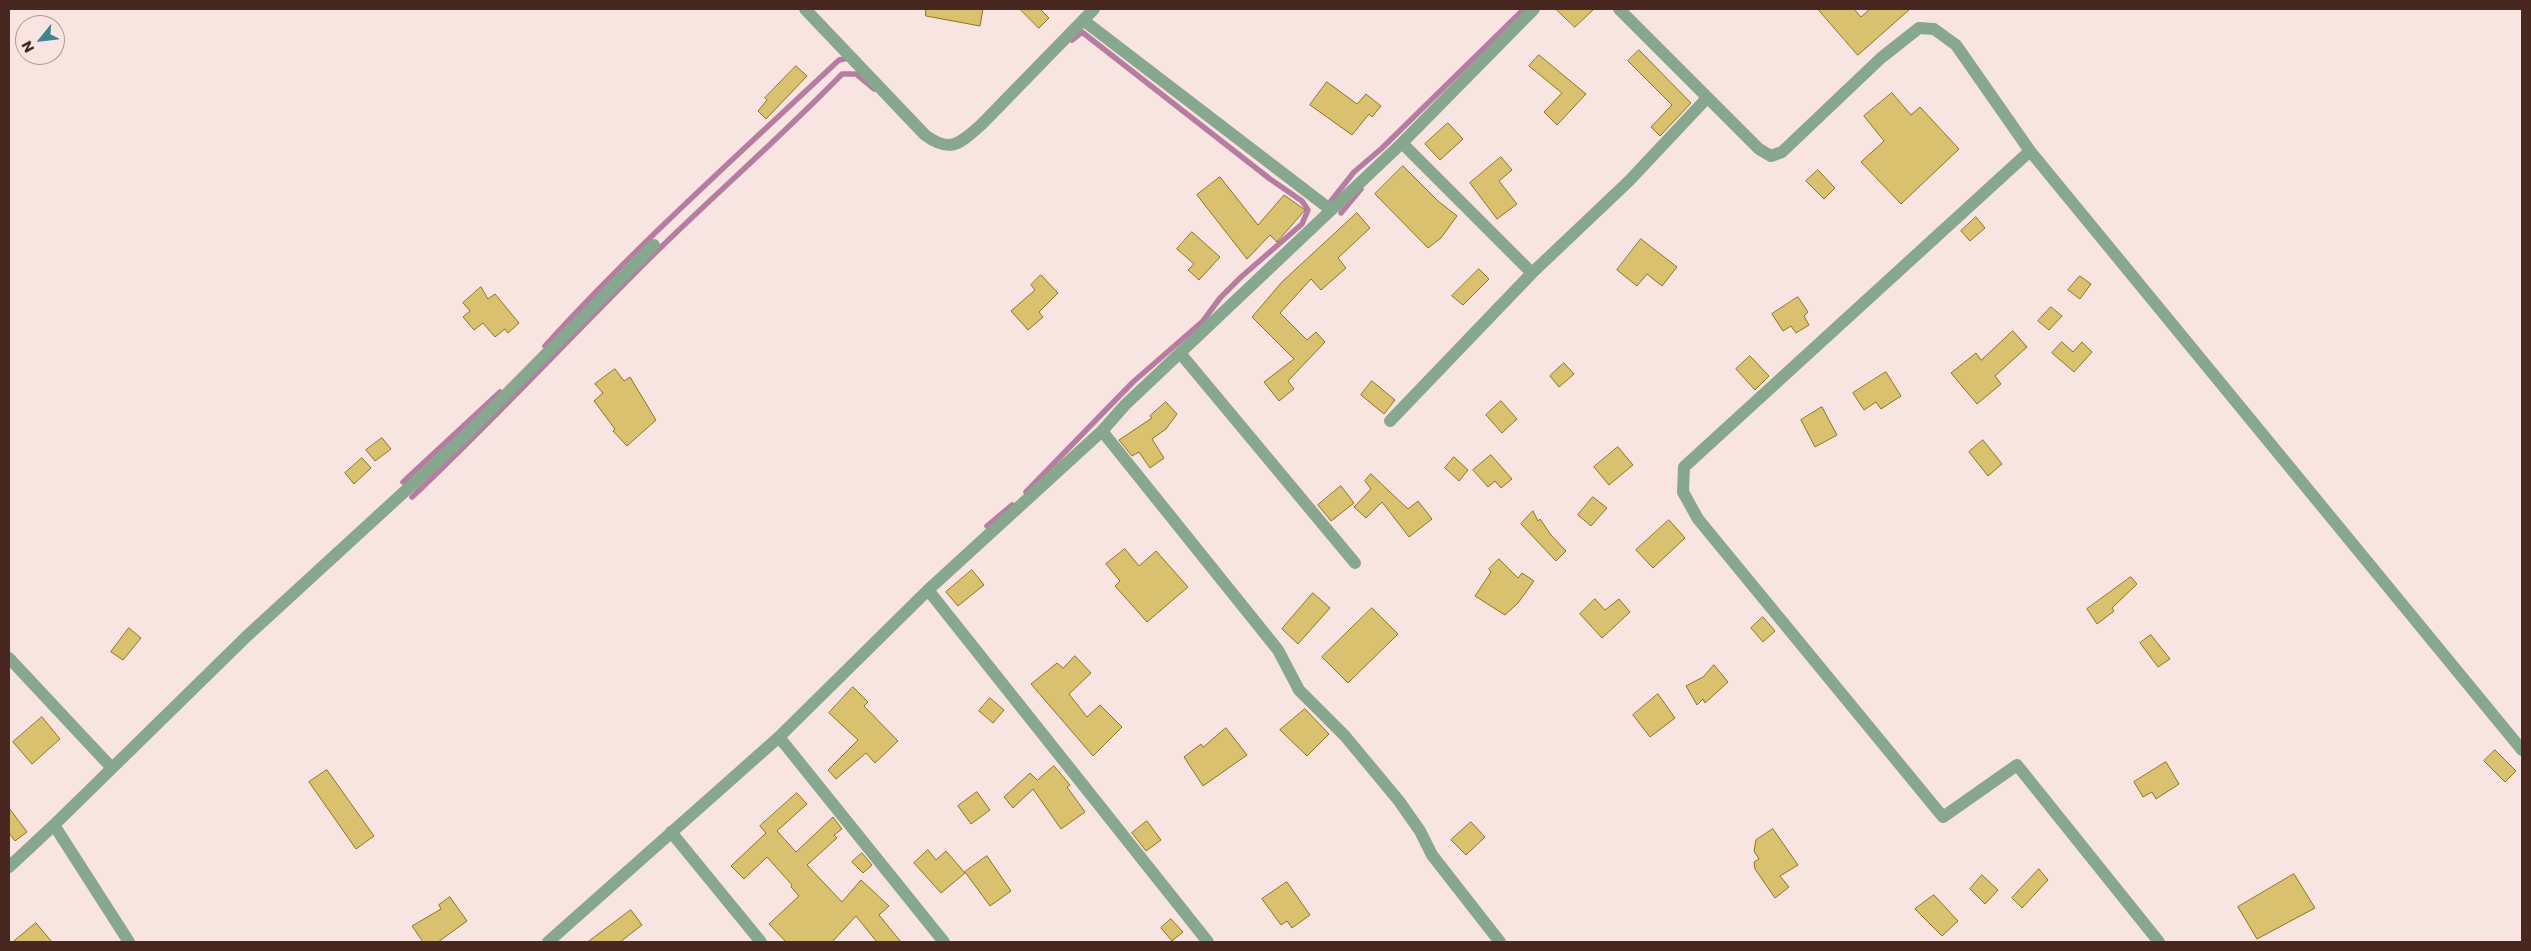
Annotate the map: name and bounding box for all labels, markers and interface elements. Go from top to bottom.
north arrow [15,15,65,65]
text: N [16,37,39,56]

